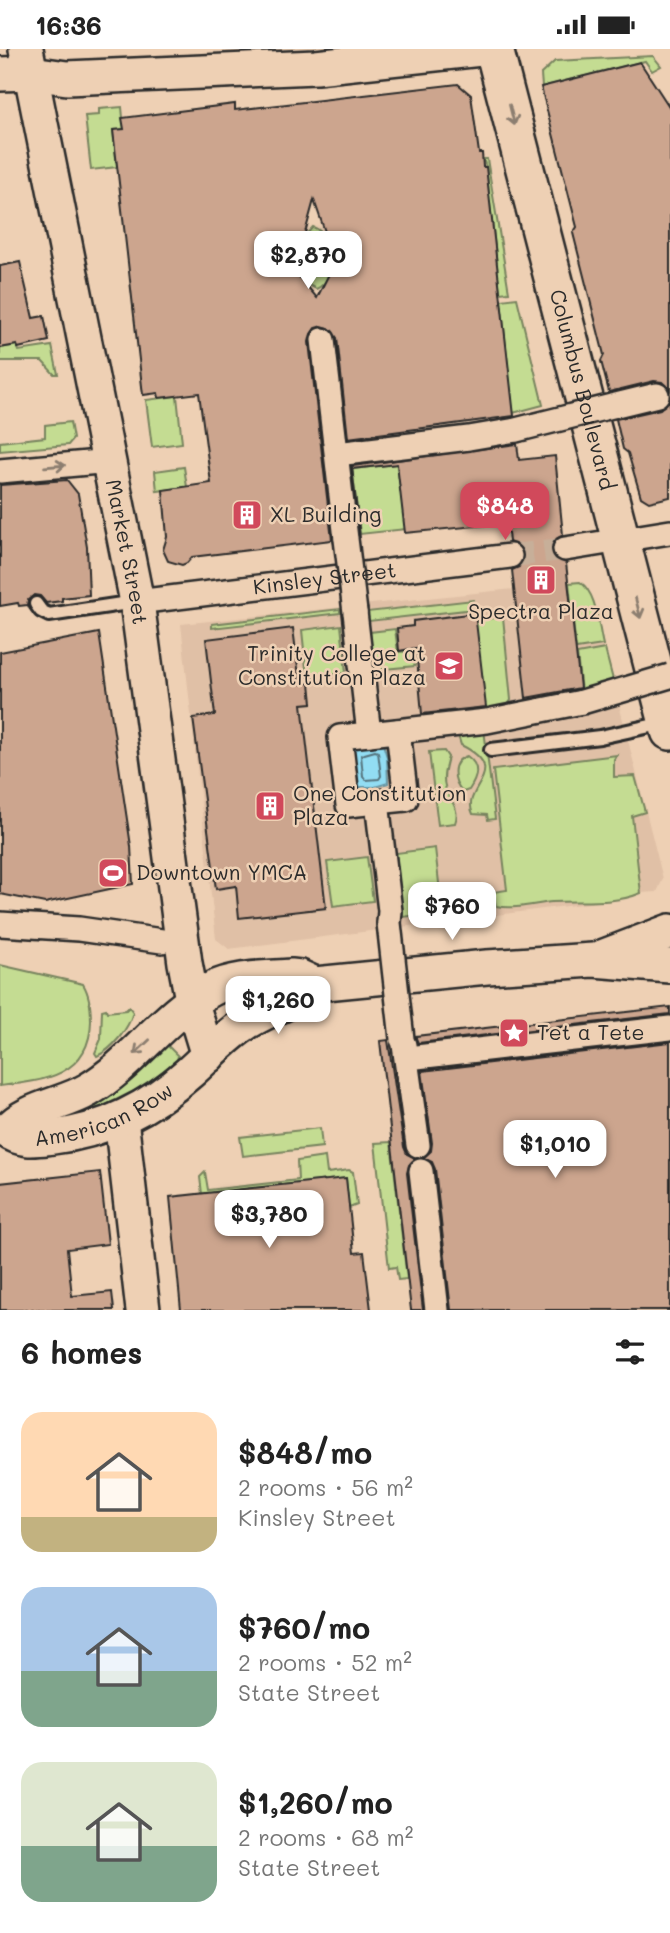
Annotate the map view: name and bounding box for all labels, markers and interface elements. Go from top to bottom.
text: 16:36 [35,8,102,42]
one-way arrow [506,103,519,126]
pin: $2,870 [251,231,365,291]
text: $2,870 [270,239,346,269]
street label: Columbus Boulevard [545,286,622,493]
one-way arrow [43,459,66,472]
street label: Market Street [101,477,155,626]
pin: $848 [464,483,546,542]
text: $848 [476,490,534,520]
building icon: XL Building [230,498,264,532]
place label: XL Building [270,500,382,527]
street label: Kinsley Street [251,555,397,600]
building icon: Spectra Plaza [524,563,558,597]
one-way arrow [632,596,645,619]
place label: Spectra Plaza [468,597,614,624]
place label: Trinity College at Constitution Plaza [238,639,426,690]
school or university icon: Trinity College at Constitution Plaza [432,649,466,683]
place label: One Constitution Plaza [293,779,466,830]
building icon: One Constitution Plaza [253,789,287,823]
sports icon: Downtown YMCA [96,856,130,890]
place label: Downtown YMCA [136,858,307,885]
pin: $760 [411,883,493,942]
text: $760 [424,890,480,920]
pin: $1,260 [221,977,335,1036]
text: $1,260 [241,984,315,1014]
place icon: Tet a Tete [497,1016,531,1050]
place label: Tet a Tete [537,1018,644,1045]
one-way arrow [134,1039,151,1056]
street label: American Row [33,1076,178,1151]
pin: $1,010 [498,1121,612,1180]
text: $1,010 [519,1128,591,1158]
pin: $3,780 [212,1191,326,1250]
text: $3,780 [231,1198,307,1228]
text: 6 homes [21,1332,142,1372]
icon: filters [611,1333,649,1371]
text: $848/mo [238,1432,372,1472]
icon: home [77,1440,161,1524]
text: 2 rooms · 56 m² [238,1472,413,1502]
text: Kinsley Street [238,1502,396,1532]
text: $760/mo [238,1607,370,1647]
icon: home [77,1615,161,1699]
text: 2 rooms · 52 m² [238,1647,412,1677]
text: State Street [238,1677,380,1707]
text: $1,260/mo [238,1782,393,1822]
icon: home [77,1790,161,1874]
text: 2 rooms · 68 m² [238,1822,413,1852]
text: State Street [238,1852,380,1882]

